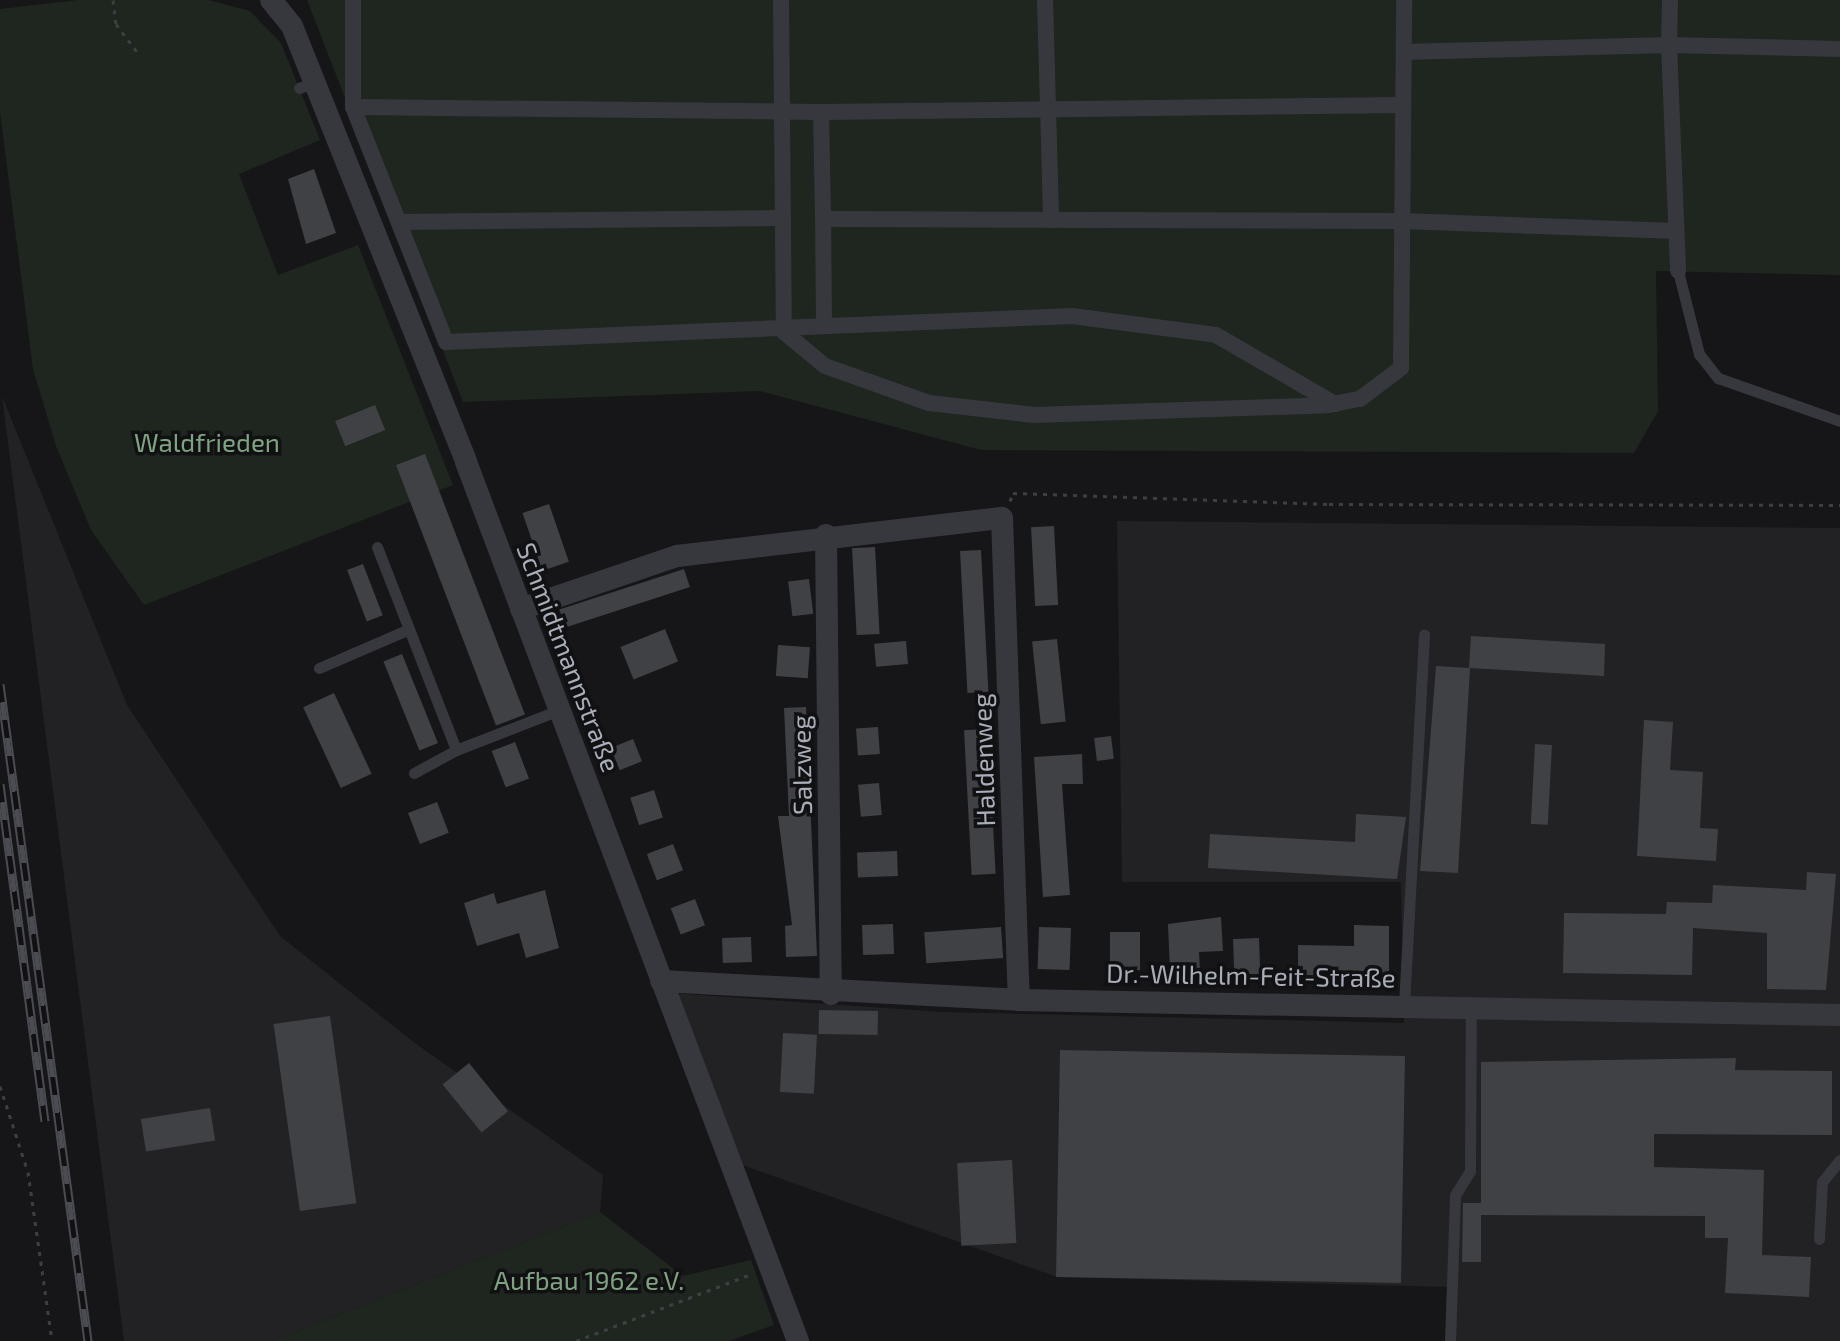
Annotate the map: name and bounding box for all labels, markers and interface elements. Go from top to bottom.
park label: Waldfrieden [134,426,280,458]
street label: Schmidtmannstraße [511,538,627,776]
street label: Haldenweg [965,693,1001,827]
street label: Salzweg [785,715,817,815]
street label: Dr.-Wilhelm-Feit-Straße [1106,957,1396,993]
park label: Aufbau 1962 e.V. [494,1264,684,1296]

